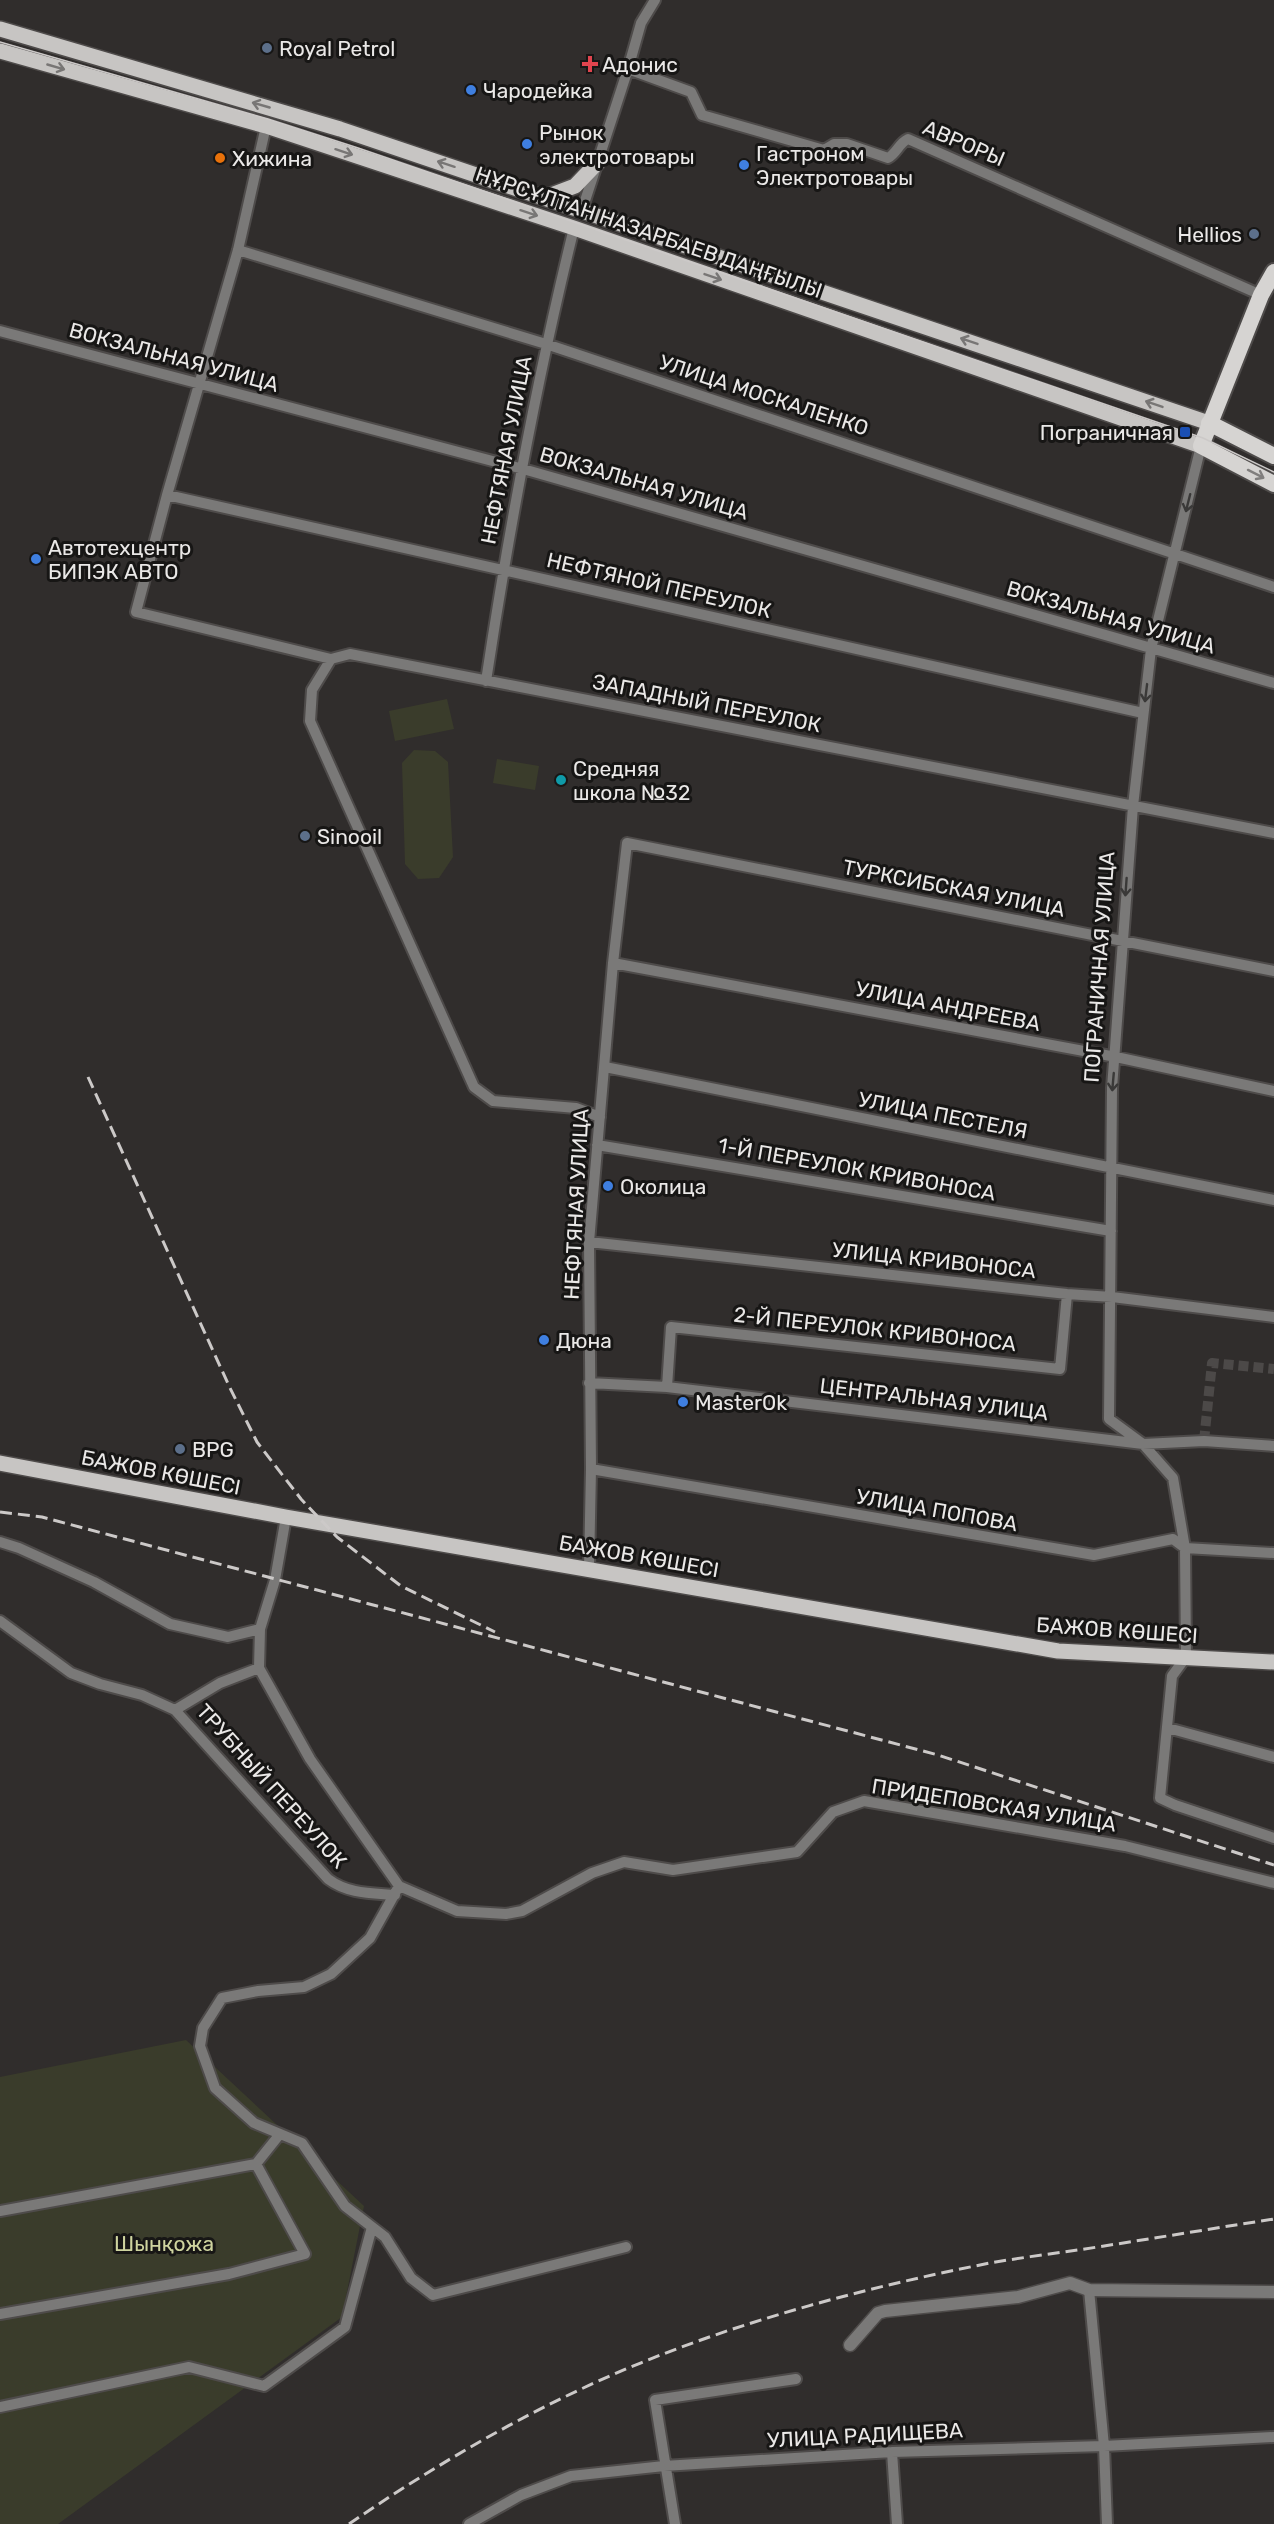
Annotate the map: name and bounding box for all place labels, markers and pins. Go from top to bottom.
place label: Royal Petrol [279,36,395,61]
marker: Royal Petrol [260,41,274,55]
place label: Адонис [602,52,678,77]
marker: Адонис [583,57,597,71]
place label: Чародейка [483,78,593,103]
marker: Чародейка [464,83,478,97]
place label: Рынок электротовары [539,120,695,169]
marker: Рынок электротовары [520,137,534,151]
place label: Гастроном Электротовары [756,141,913,190]
place label: Хижина [232,146,312,171]
marker: Хижина [213,151,227,165]
marker: Гастроном Электротовары [737,158,751,172]
place label: Hellios [1177,222,1242,247]
marker: Hellios [1247,227,1261,241]
place label: Пограничная [1040,420,1173,445]
marker: Пограничная [1178,425,1192,439]
place label: Автотехцентр БИПЭК АВТО [48,535,191,584]
marker: Автотехцентр БИПЭК АВТО [29,552,43,566]
place label: Средняя школа №32 [573,756,690,805]
marker: Средняя школа №32 [554,773,568,787]
place label: Sinooil [317,824,382,849]
marker: Sinooil [298,829,312,843]
place label: Околица [620,1174,706,1199]
marker: Околица [601,1179,615,1193]
place label: Дюна [556,1328,612,1353]
marker: Дюна [537,1333,551,1347]
place label: MasterOk [695,1390,787,1415]
marker: MasterOk [676,1395,690,1409]
place label: BPG [192,1437,234,1462]
marker: BPG [173,1442,187,1456]

